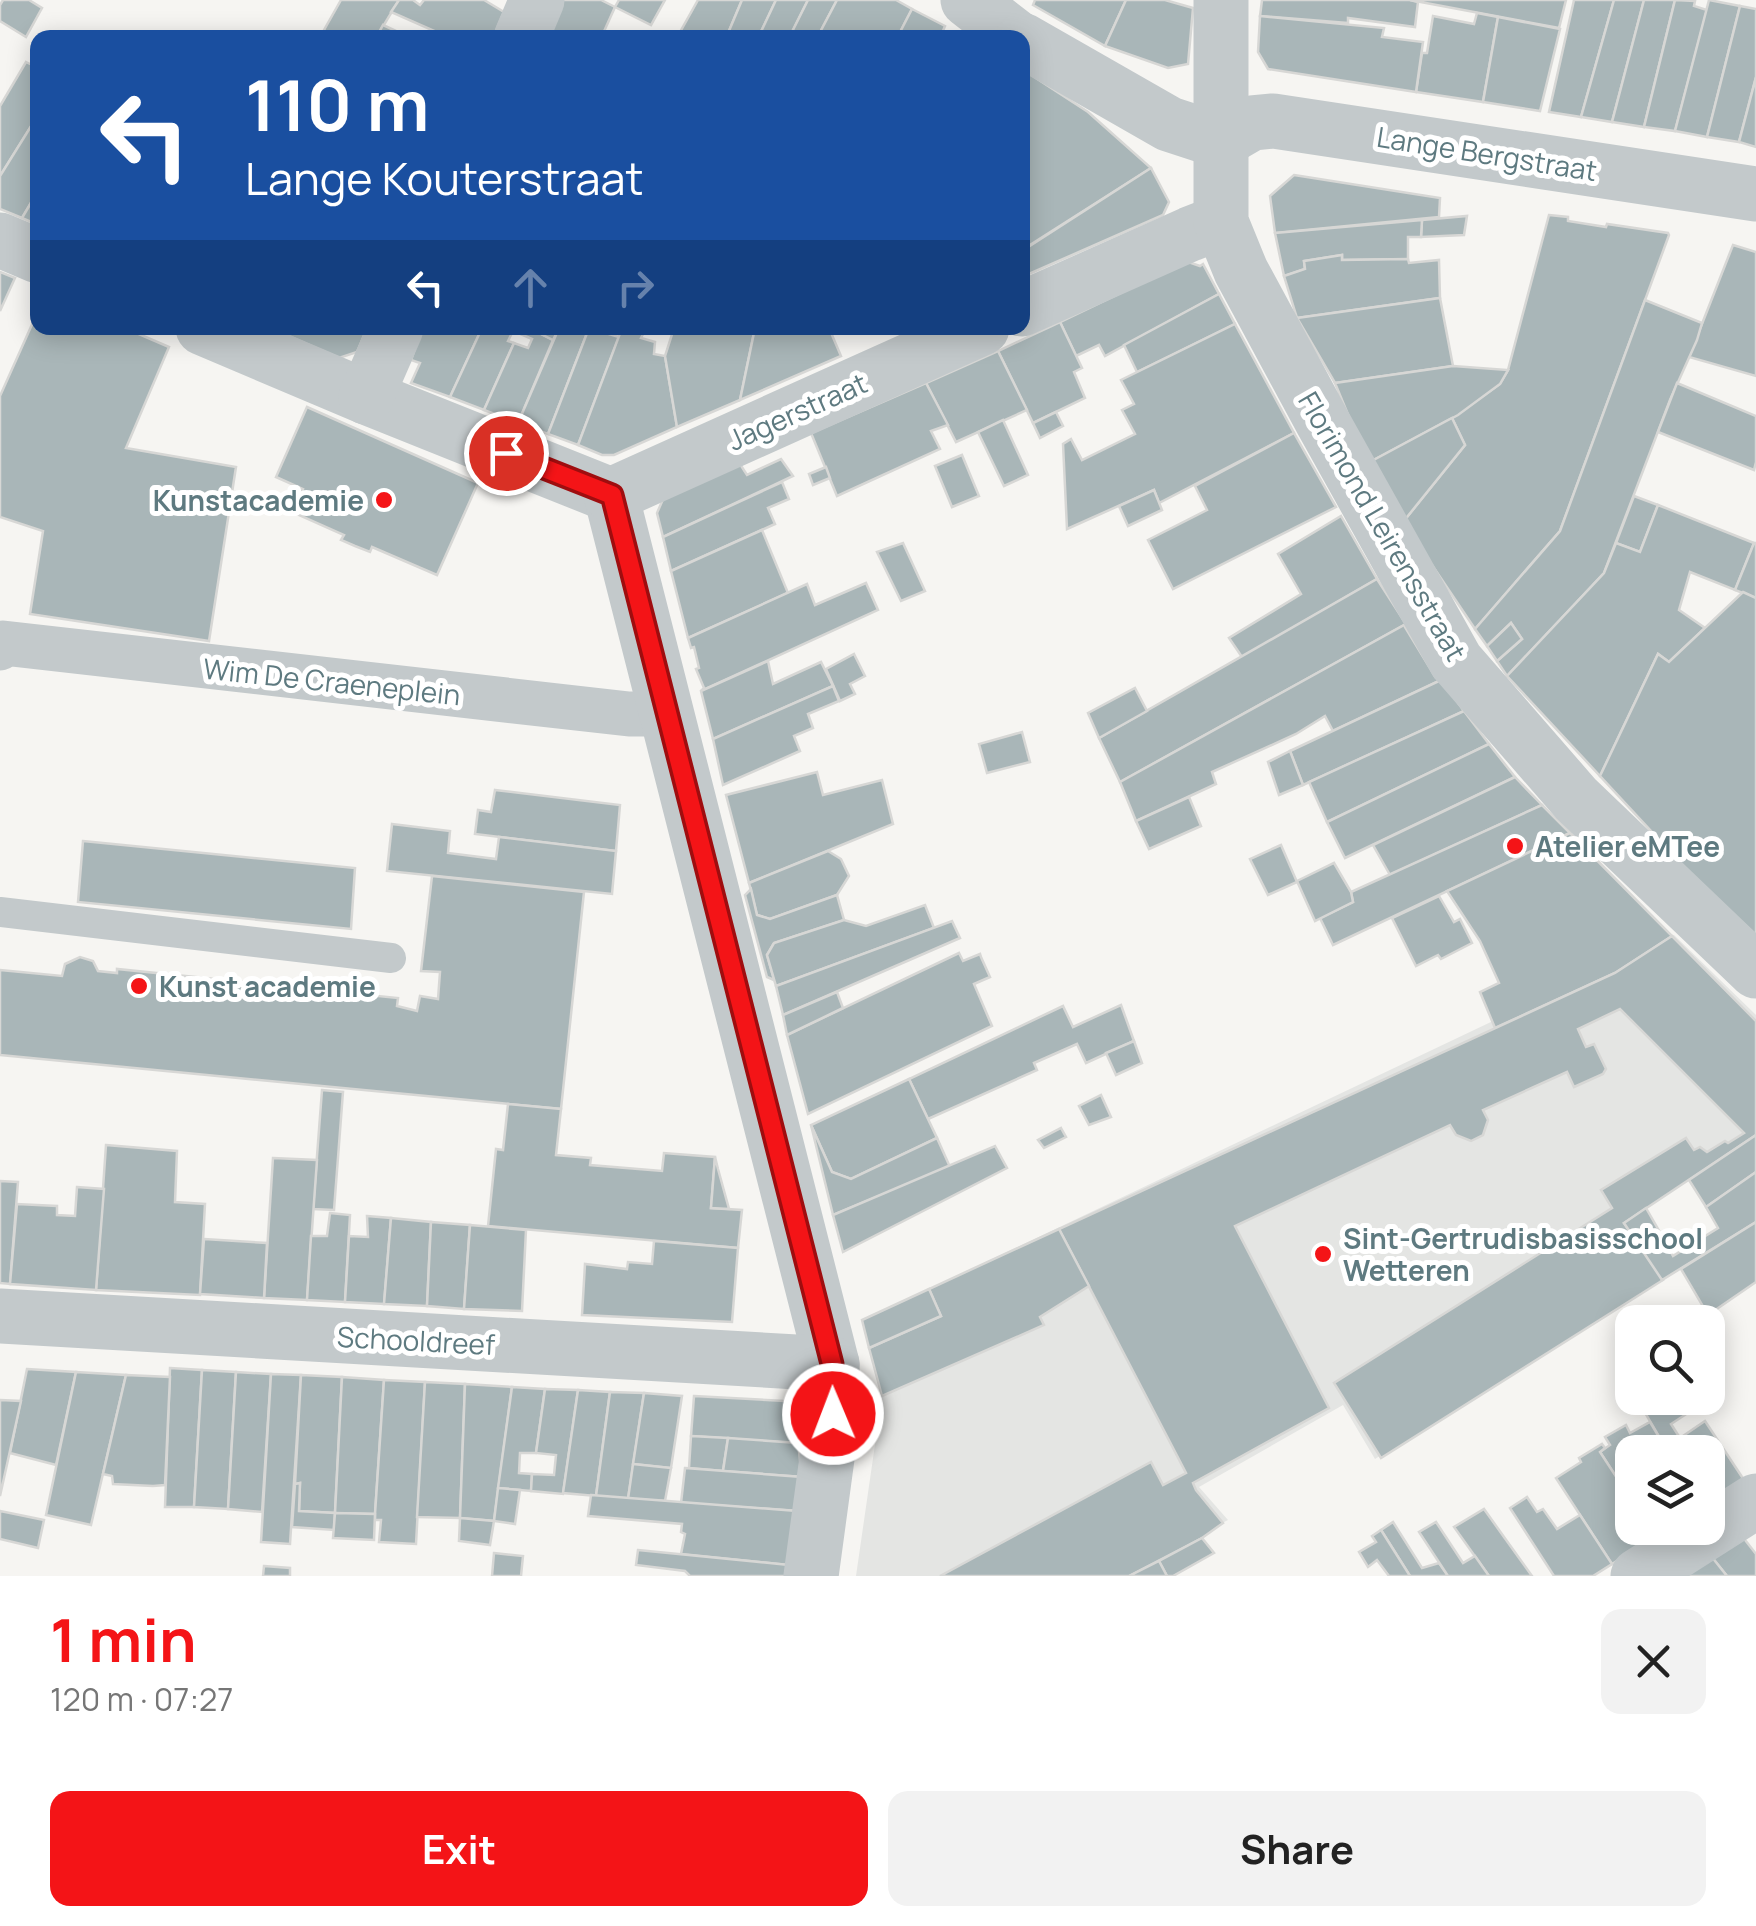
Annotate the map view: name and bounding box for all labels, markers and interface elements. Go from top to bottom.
text: 110 m [245,56,429,152]
icon: left [80,70,210,200]
street label: Lange Bergstraat [1374,117,1600,189]
text: Lange Kouterstraat [245,147,644,209]
icon: left [398,260,453,315]
icon: ahead [503,260,558,315]
icon: right [608,260,663,315]
street label: Jagerstraat [721,363,873,459]
street label: Florimond Leirensstraat [1290,384,1476,668]
pin [464,411,549,496]
icon: arrive [479,426,534,481]
place label: Kunstacademie [153,481,364,519]
marker: Kunstacademie [373,489,395,511]
street label: Wim De Craeneplein [201,649,463,713]
place label: Atelier eMTee [1535,827,1720,865]
marker: Atelier eMTee [1504,835,1526,857]
place label: Kunst academie [159,967,376,1005]
marker: Kunst academie [128,975,150,997]
place label: Sint-Gertrudisbasisschool Wetteren [1343,1219,1703,1289]
marker: Sint-Gertrudisbasisschool Wetteren [1312,1243,1334,1265]
map controls [1615,1305,1725,1545]
button: search [1615,1305,1725,1415]
street label: Schooldreef [336,1317,496,1363]
position arrow [781,1362,885,1466]
button: layers [1615,1435,1725,1545]
text: 1 min [50,1598,197,1680]
button: close [1601,1609,1706,1714]
text: 120 m · 07:27 [50,1677,233,1721]
button: Exit [50,1791,868,1906]
button: Share [888,1791,1706,1906]

